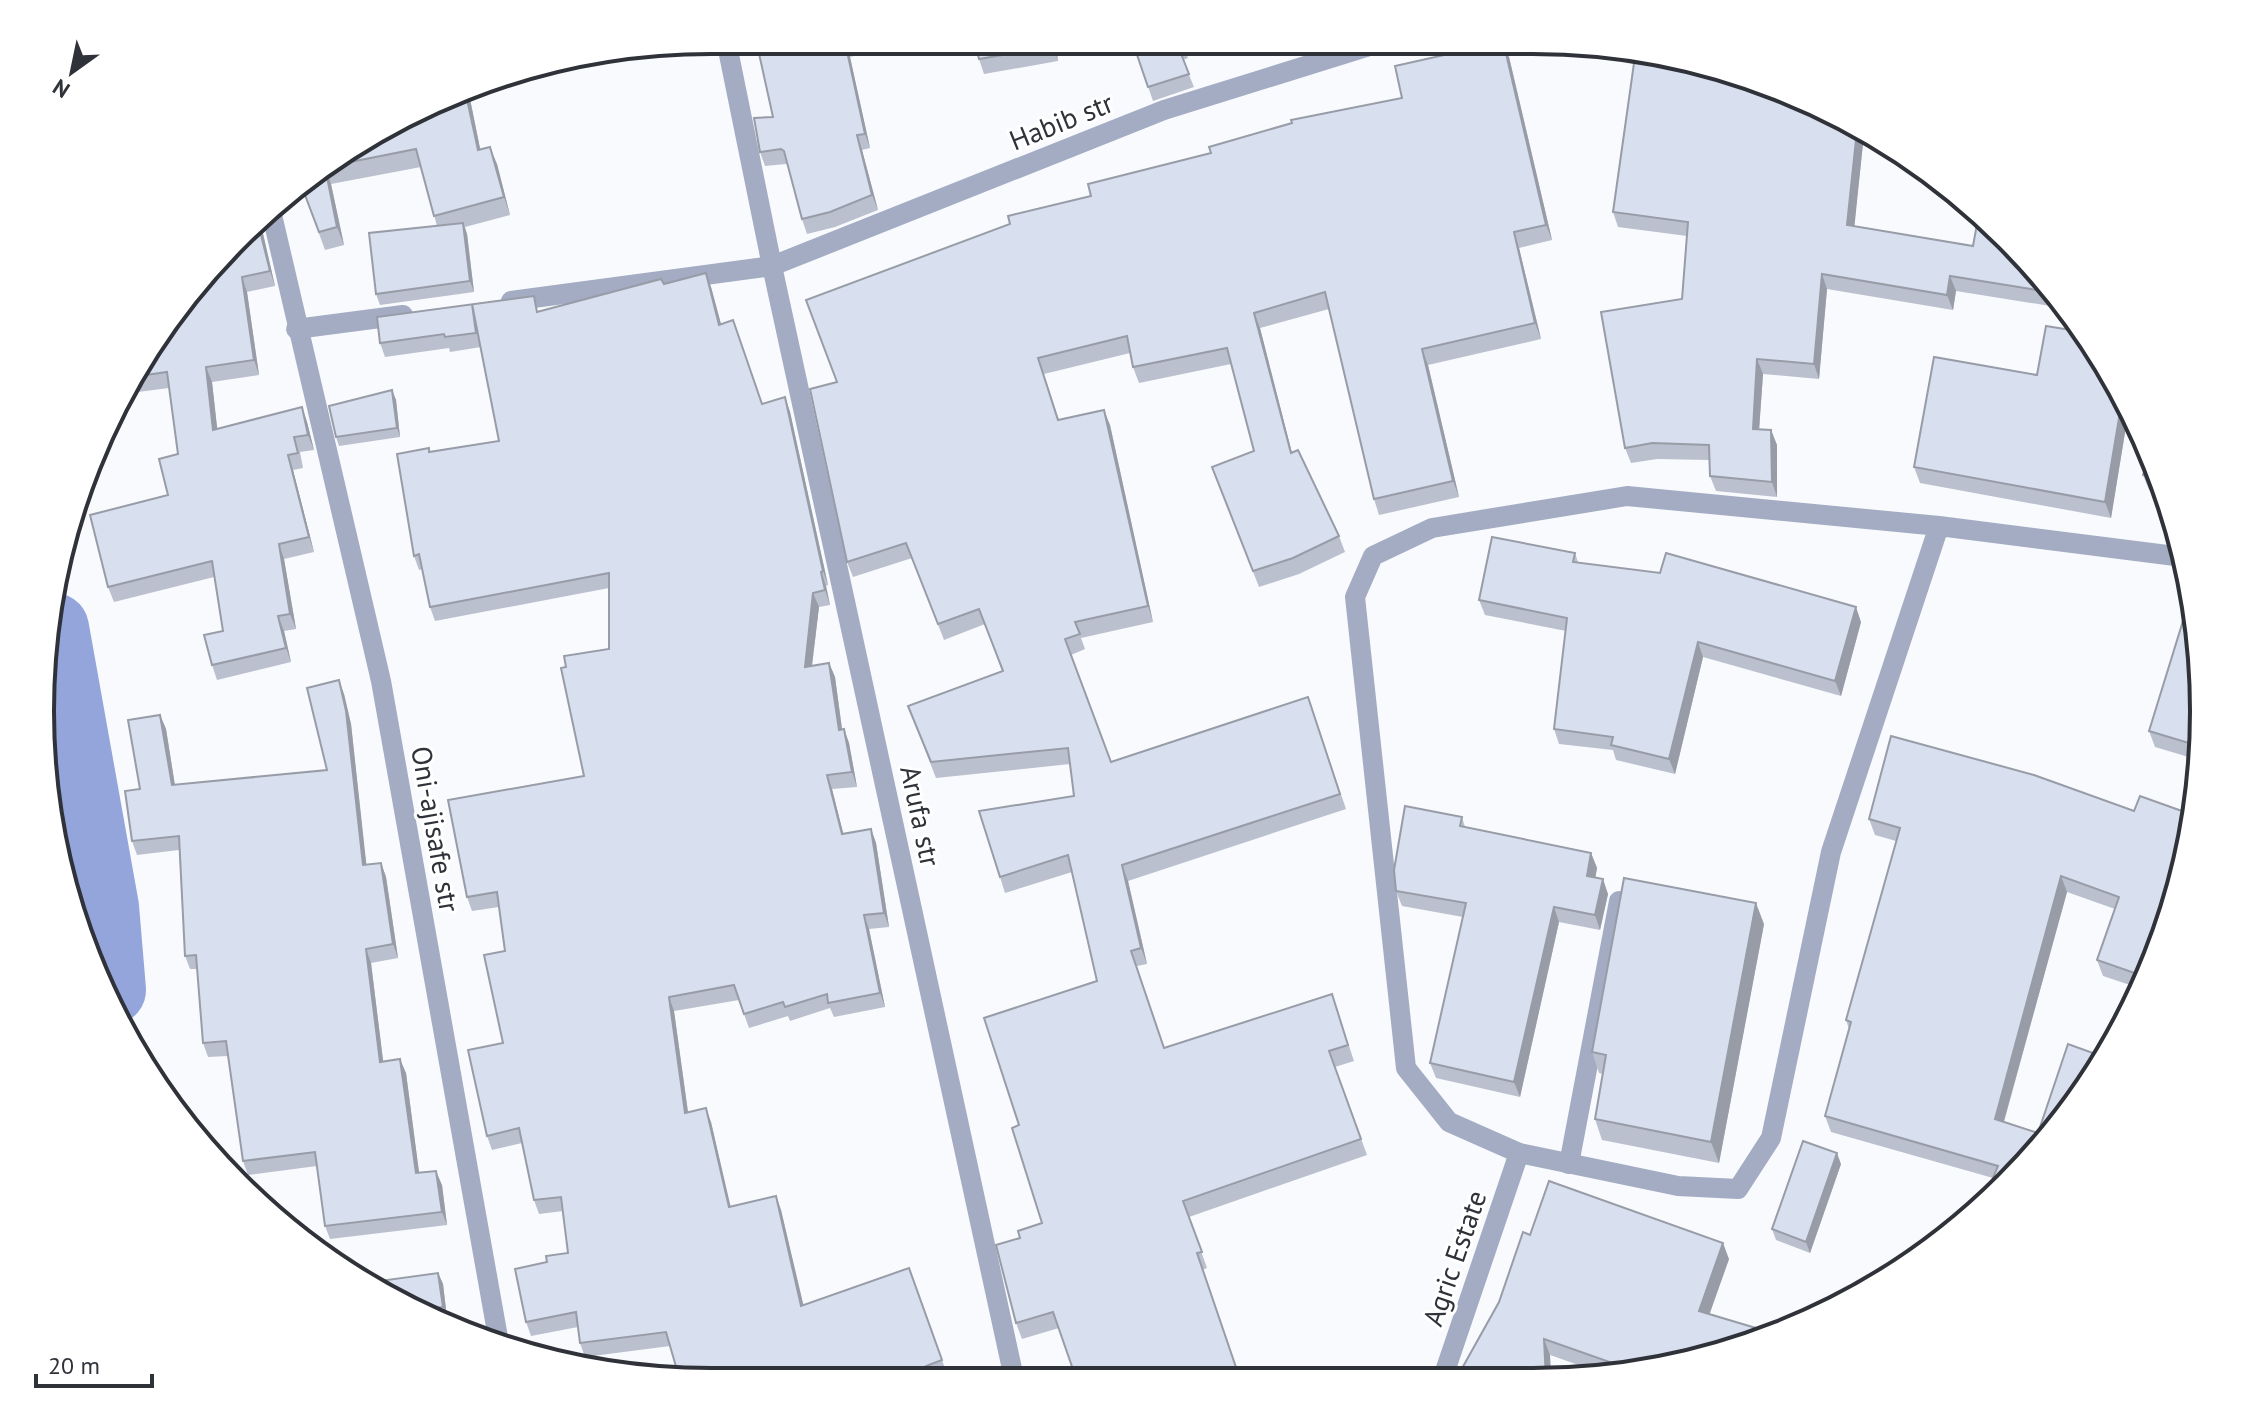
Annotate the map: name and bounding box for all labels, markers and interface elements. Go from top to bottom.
north arrow [32,32,112,112]
text: N [47,73,75,104]
street label: Habib str [1004,83,1119,159]
street label: Oni-ajisafe str [403,743,469,915]
street label: Arufa str [892,762,950,870]
street label: Agric Estate [1414,1185,1494,1331]
scale bar [36,1338,152,1388]
text: 20 m [48,1350,100,1381]

